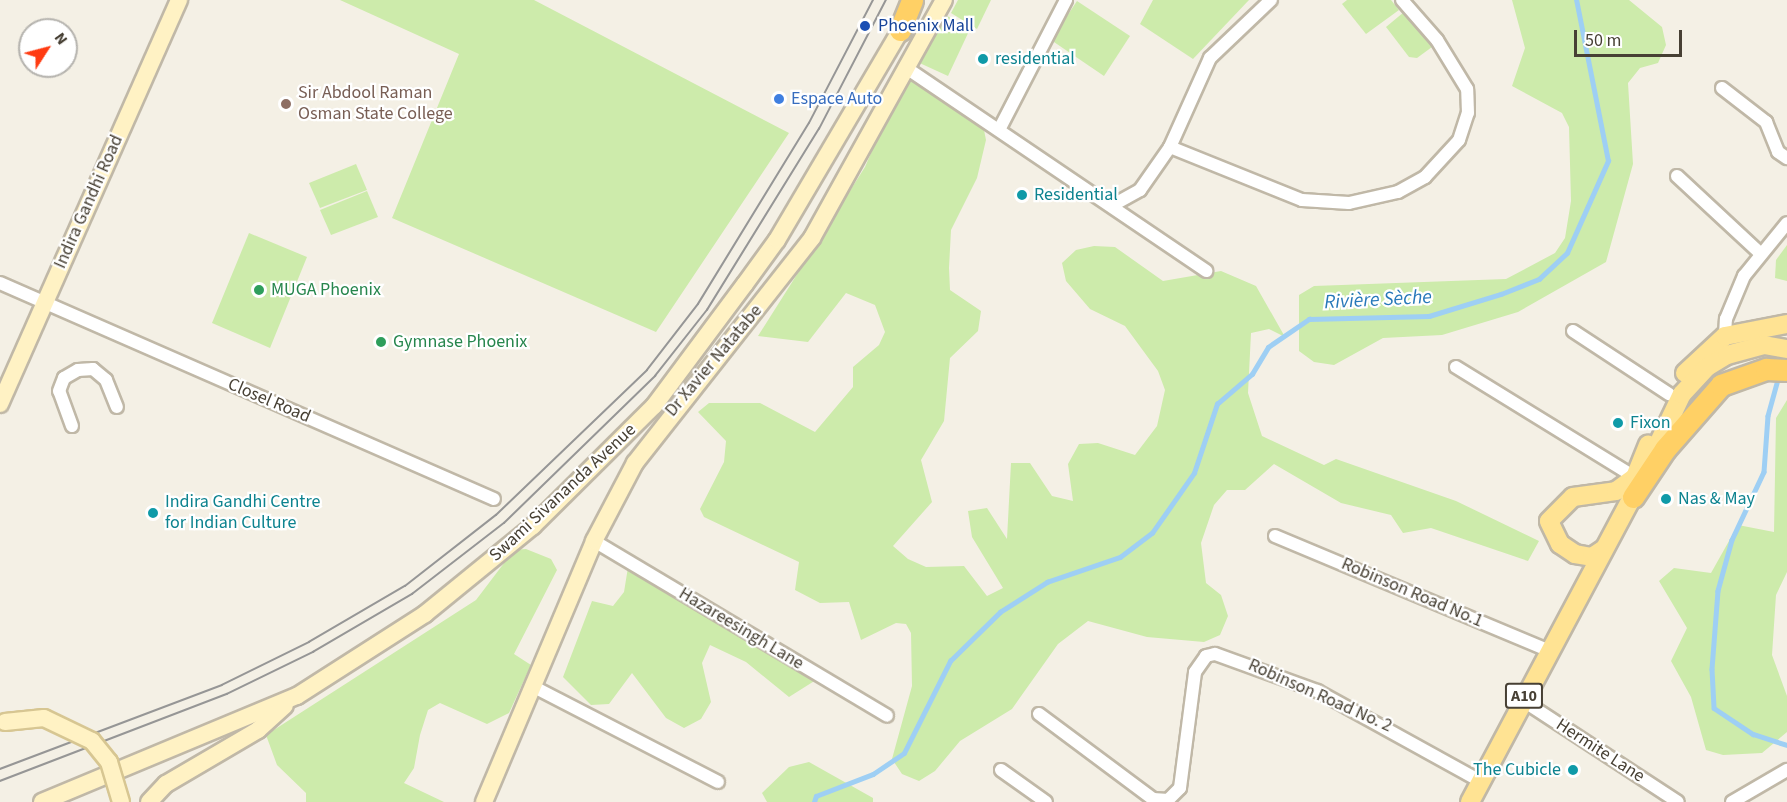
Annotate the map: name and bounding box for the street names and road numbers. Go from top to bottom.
street label: Indira Gandhi Road [50,132,128,272]
street label: Dr Xavier Natatabe [661,301,767,421]
street label: Closel Road [224,374,314,428]
street label: Swami Sivananda Avenue [485,419,641,567]
street label: Robinson Road No.1 [1338,553,1486,633]
street label: Hazareesingh Lane [675,583,807,675]
street label: Robinson Road No. 2 [1245,655,1395,737]
road number: A10 [1504,683,1544,709]
street label: Hermite Lane [1552,714,1648,788]

